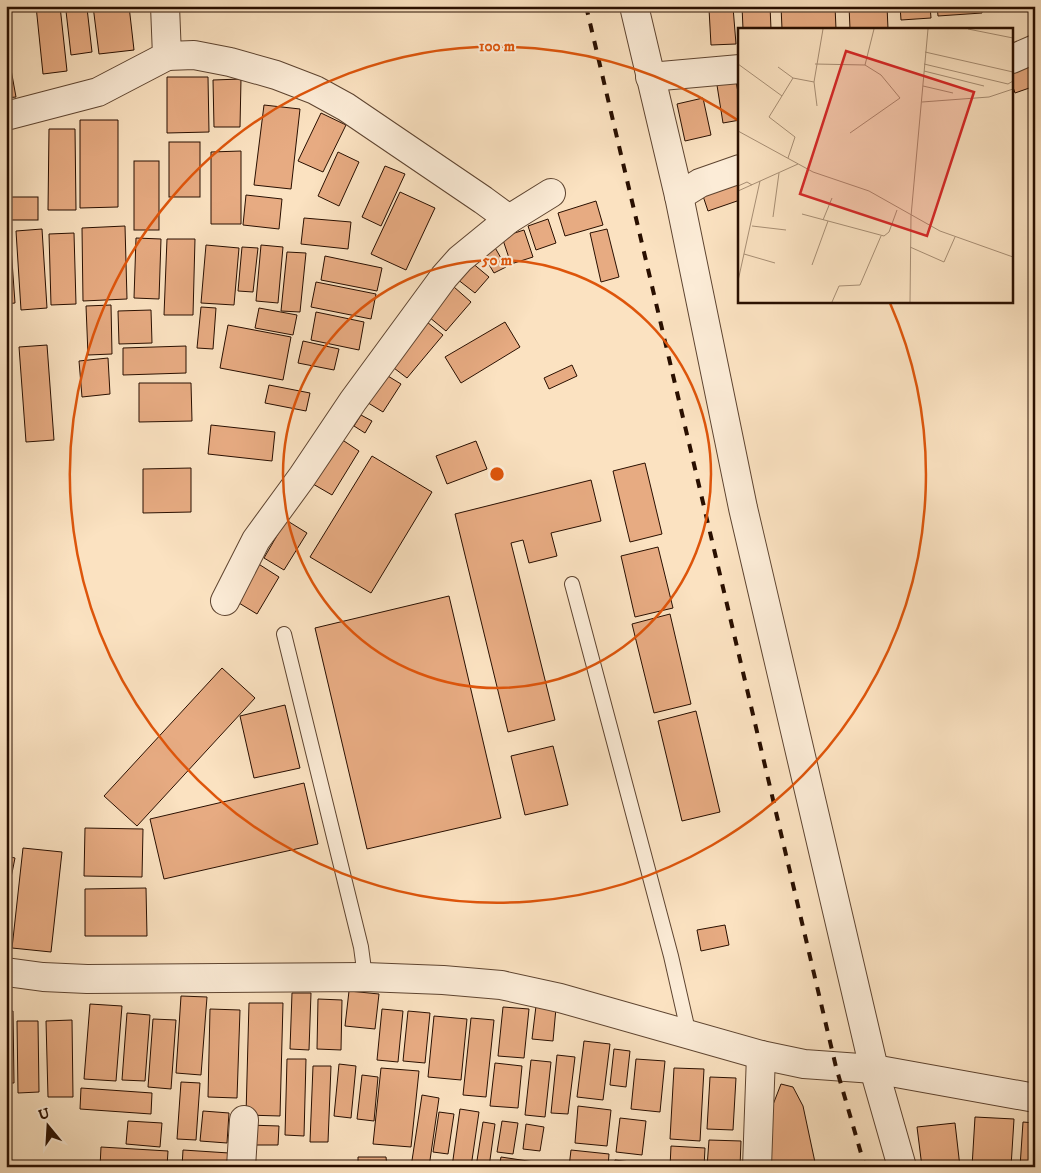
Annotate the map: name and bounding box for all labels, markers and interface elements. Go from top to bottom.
inset map [738,28,1014,302]
text: 100 m [479,37,516,56]
text: 50 m [481,251,513,270]
centre of rings [488,465,506,483]
north arrow [22,1100,72,1150]
text: U [36,1104,52,1125]

